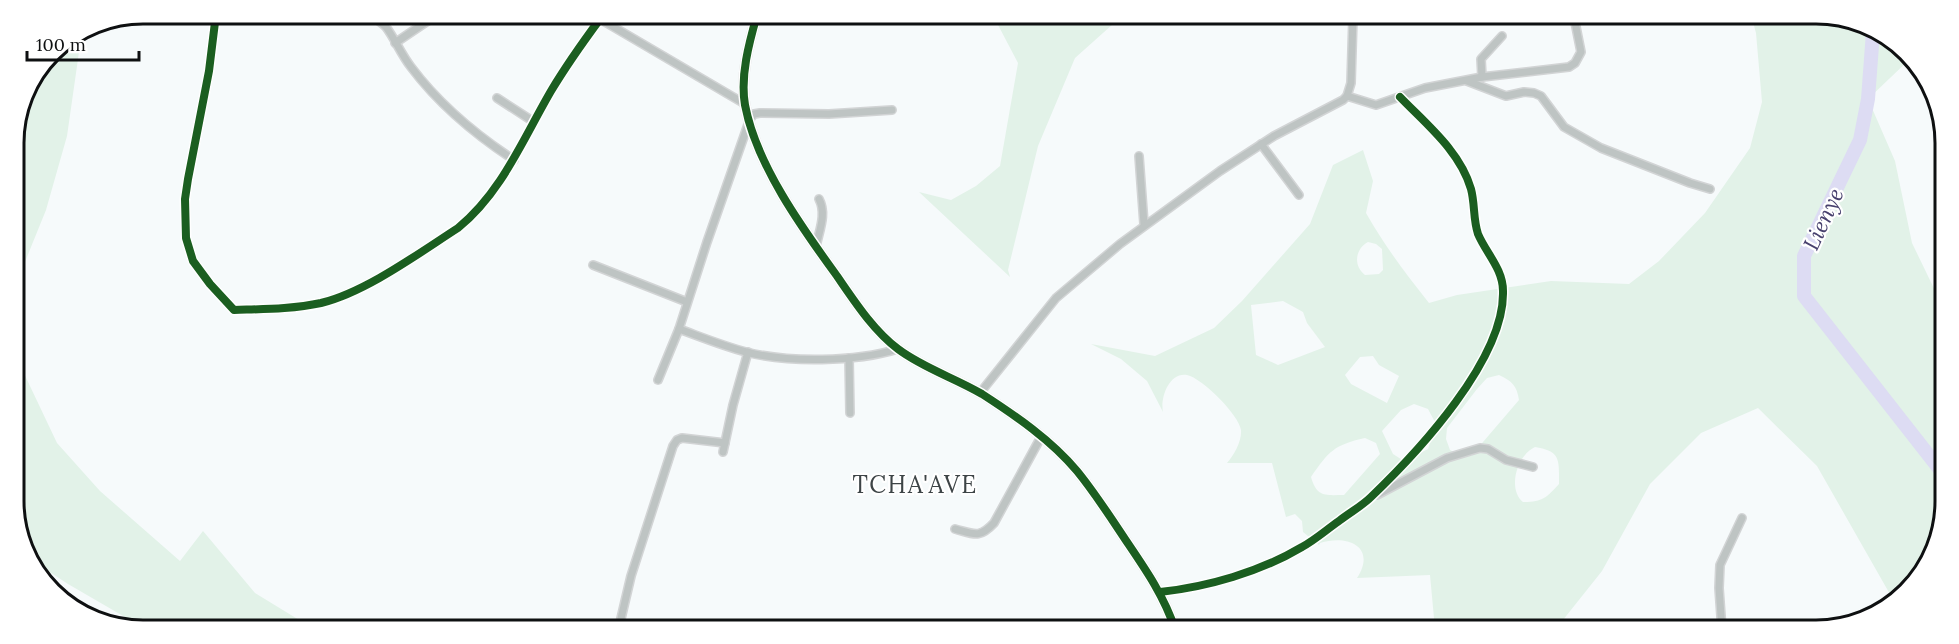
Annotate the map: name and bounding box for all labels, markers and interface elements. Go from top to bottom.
scale bar [27,24,140,62]
text: 100 m [36,33,86,56]
water label: Lienye [1796,183,1850,255]
district label: TCHA'AVE [852,469,978,500]

